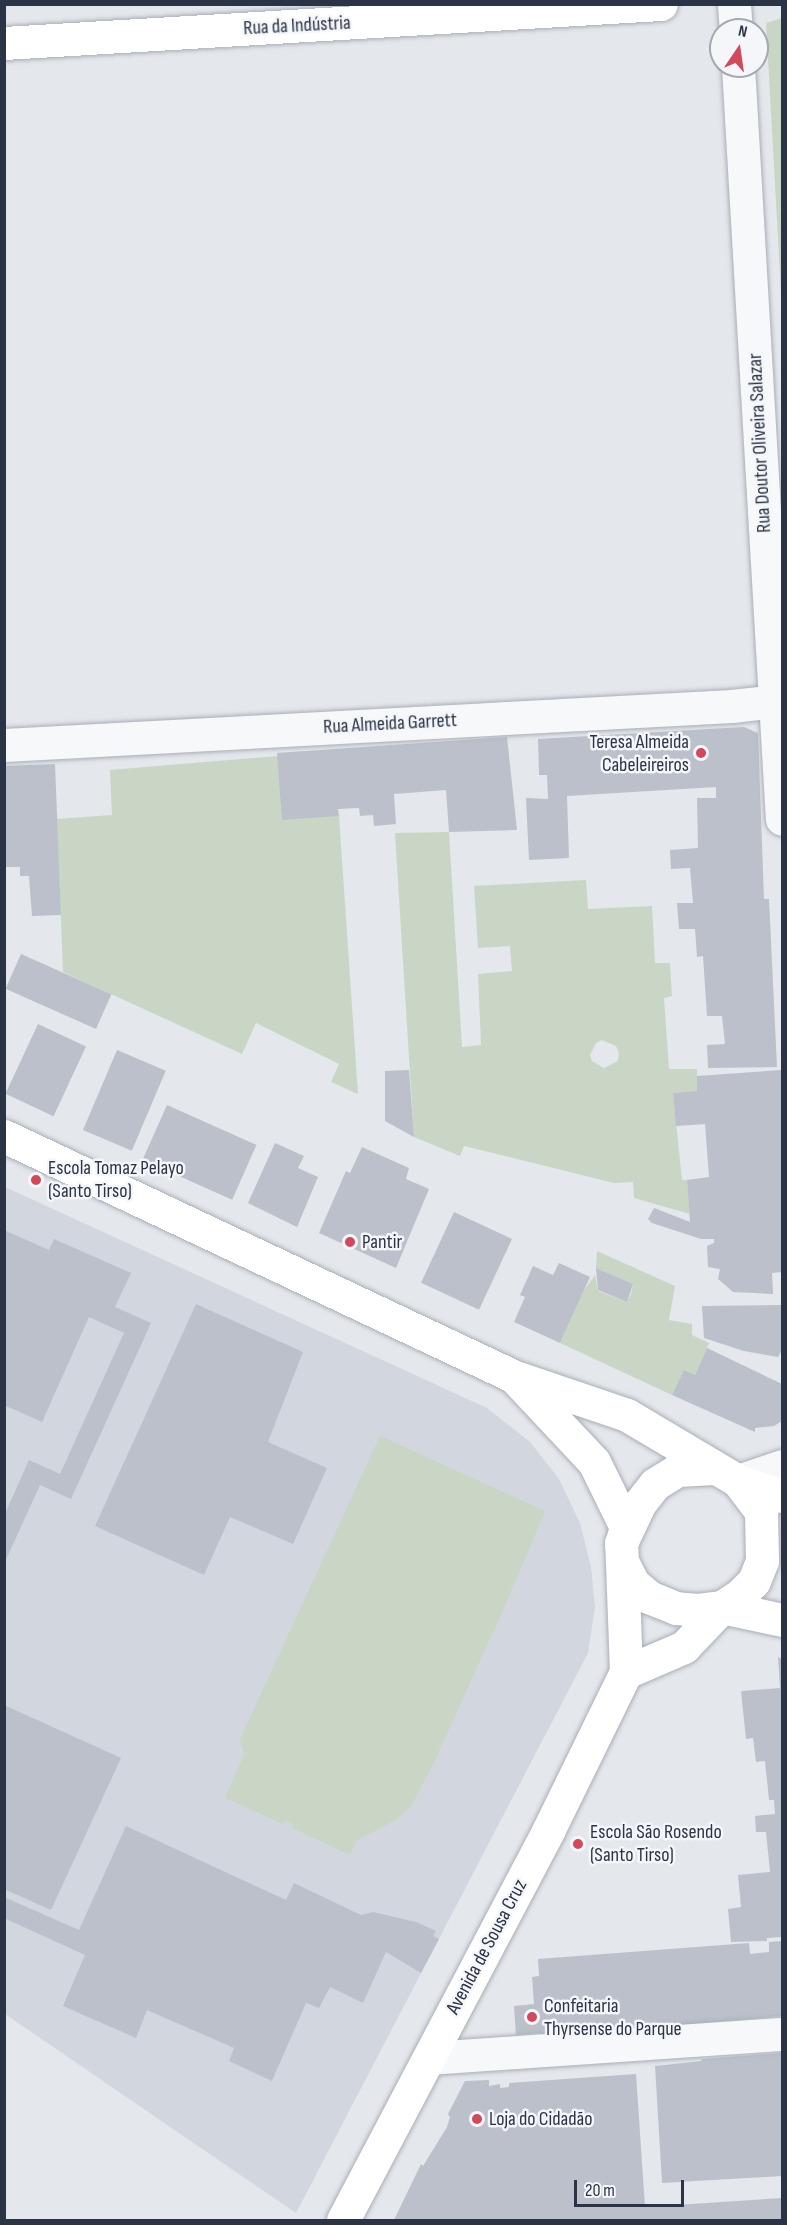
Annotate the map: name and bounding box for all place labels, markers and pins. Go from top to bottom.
place label: Teresa Almeida Cabeleireiros [590,730,689,777]
marker: Teresa Almeida Cabeleireiros [694,746,708,760]
place label: Escola Tomaz Pelayo (Santo Tirso) [48,1156,184,1203]
marker: Escola Tomaz Pelayo (Santo Tirso) [29,1173,43,1187]
place label: Pantir [362,1230,402,1254]
marker: Pantir [343,1235,357,1249]
place label: Escola São Rosendo (Santo Tirso) [590,1820,722,1867]
marker: Escola São Rosendo (Santo Tirso) [571,1837,585,1851]
place label: Confeitaria Thyrsense do Parque [544,1994,682,2041]
marker: Confeitaria Thyrsense do Parque [525,2010,539,2024]
place label: Loja do Cidadão [489,2107,593,2131]
marker: Loja do Cidadão [470,2112,484,2126]

